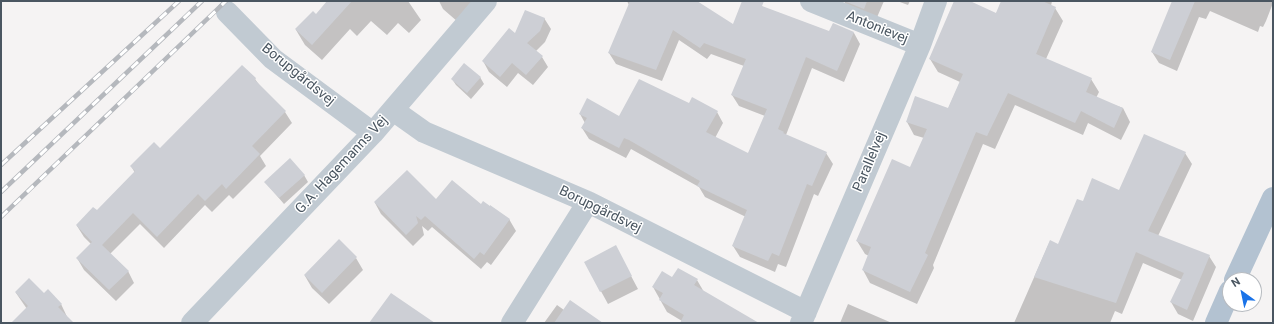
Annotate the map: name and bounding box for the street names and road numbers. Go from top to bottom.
street label: Antonievej [844,8,910,48]
street label: Borupgårdsvej [258,40,338,110]
street label: G.A. Hagemanns Vej [292,113,392,217]
street label: Parallelvej [850,129,890,195]
street label: Borupgårdsvej [556,183,644,237]

